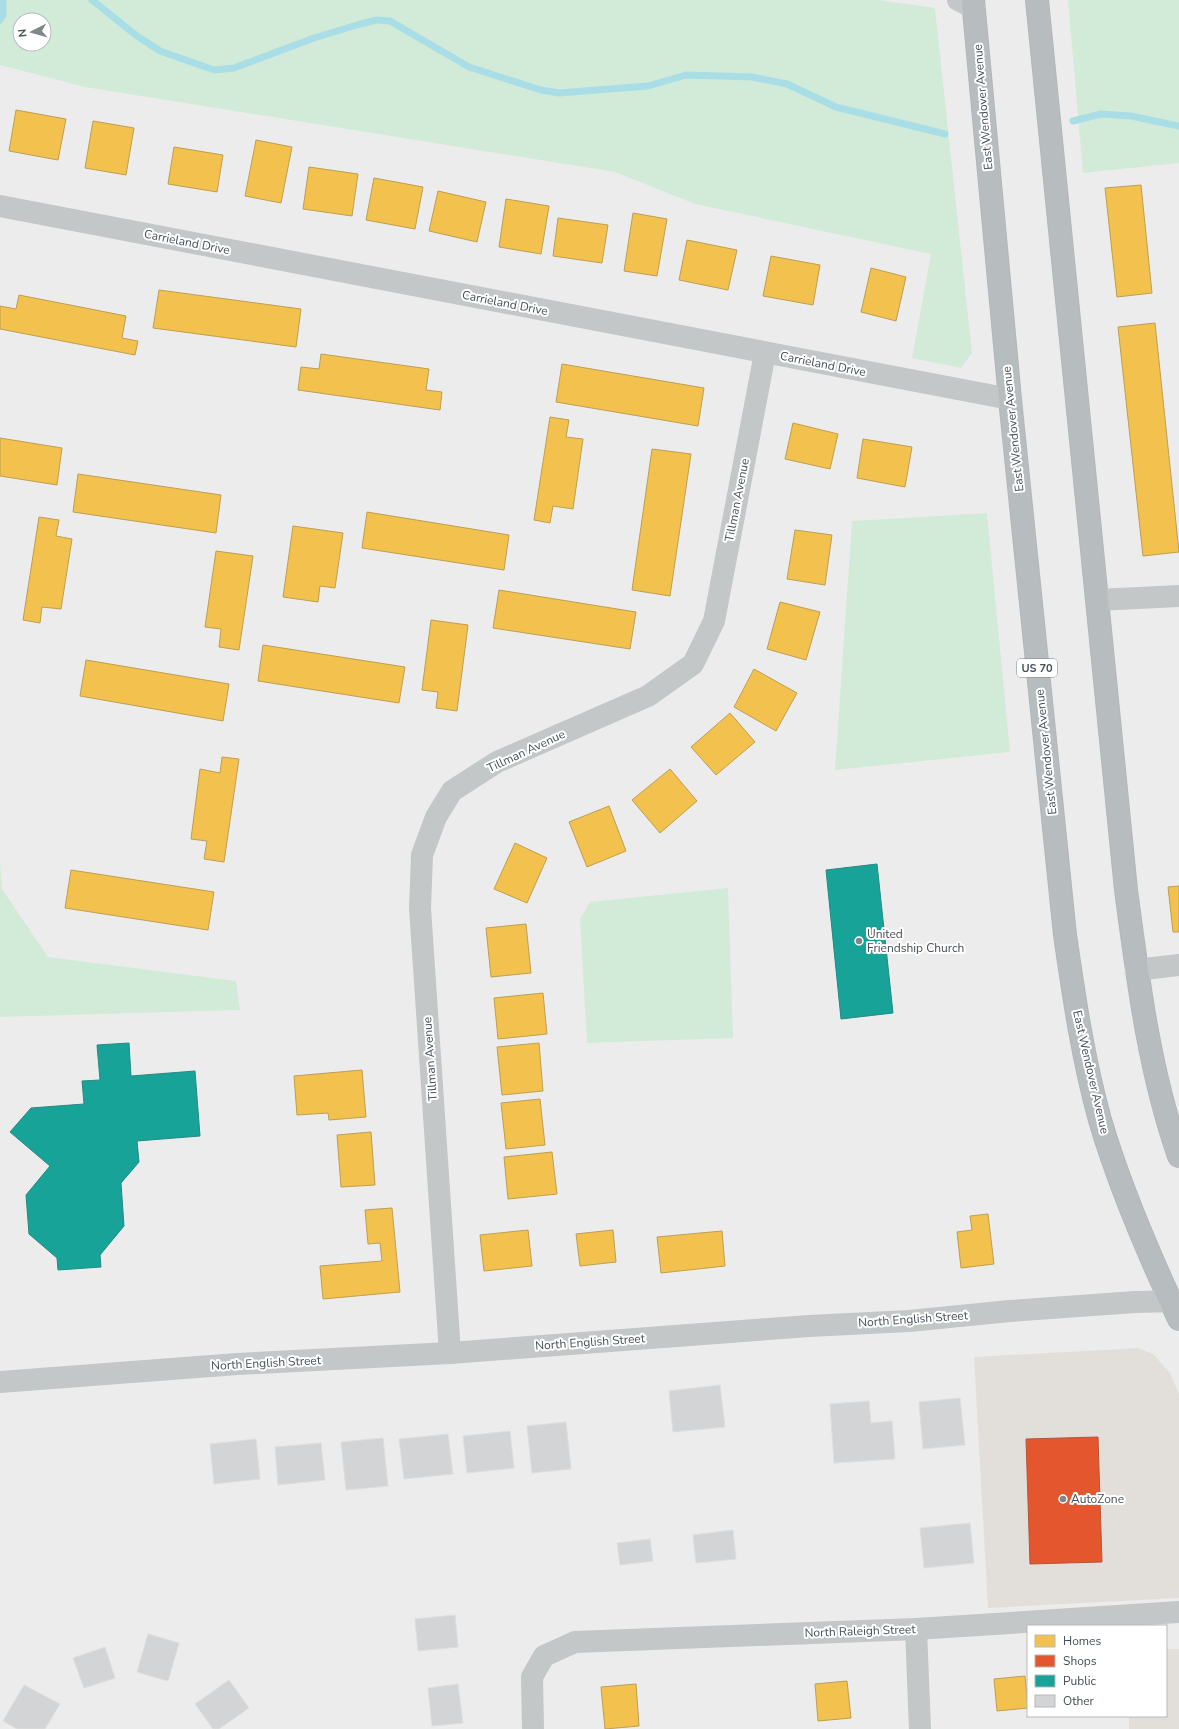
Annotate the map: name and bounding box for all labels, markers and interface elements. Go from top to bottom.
north arrow [12,12,52,52]
text: N [15,28,30,38]
street label: East Wendover Avenue [970,43,996,171]
street label: Carrieland Drive [143,226,231,258]
street label: Carrieland Drive [461,287,549,319]
street label: Carrieland Drive [779,348,867,380]
street label: East Wendover Avenue [998,365,1028,493]
street label: Tillman Avenue [721,457,753,543]
road number: US 70 [1017,659,1057,677]
street label: East Wendover Avenue [1031,688,1061,816]
street label: Tillman Avenue [484,726,568,776]
place label: United Friendship Church [867,926,964,956]
marker: United Friendship Church [854,936,864,946]
street label: East Wendover Avenue [1069,1009,1113,1135]
street label: Tillman Avenue [419,1016,441,1102]
street label: North English Street [858,1307,969,1331]
street label: North English Street [535,1330,646,1354]
street label: North English Street [211,1352,322,1374]
place label: AutoZone [1071,1491,1124,1507]
marker: AutoZone [1058,1494,1068,1504]
street label: North Raleigh Street [804,1621,917,1641]
legend [1027,1625,1167,1717]
text: Homes [1063,1633,1101,1649]
text: Shops [1063,1653,1097,1669]
text: Public [1063,1673,1097,1689]
text: Other [1063,1693,1095,1709]

